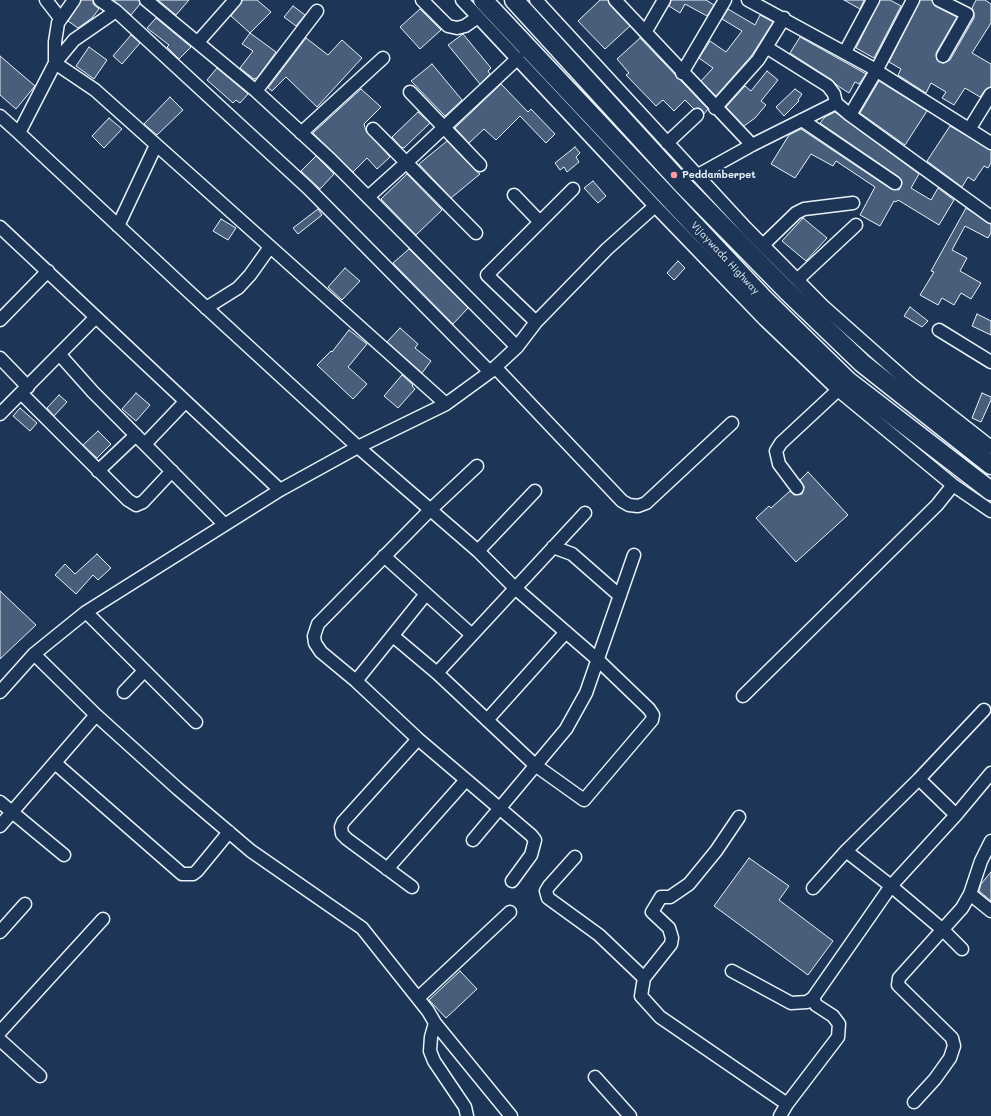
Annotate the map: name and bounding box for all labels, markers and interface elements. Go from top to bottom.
place label: Peddamberpet [682,169,756,181]
marker: Peddamberpet [669,170,679,180]
street label: Vijaywada Highway [688,219,762,297]

